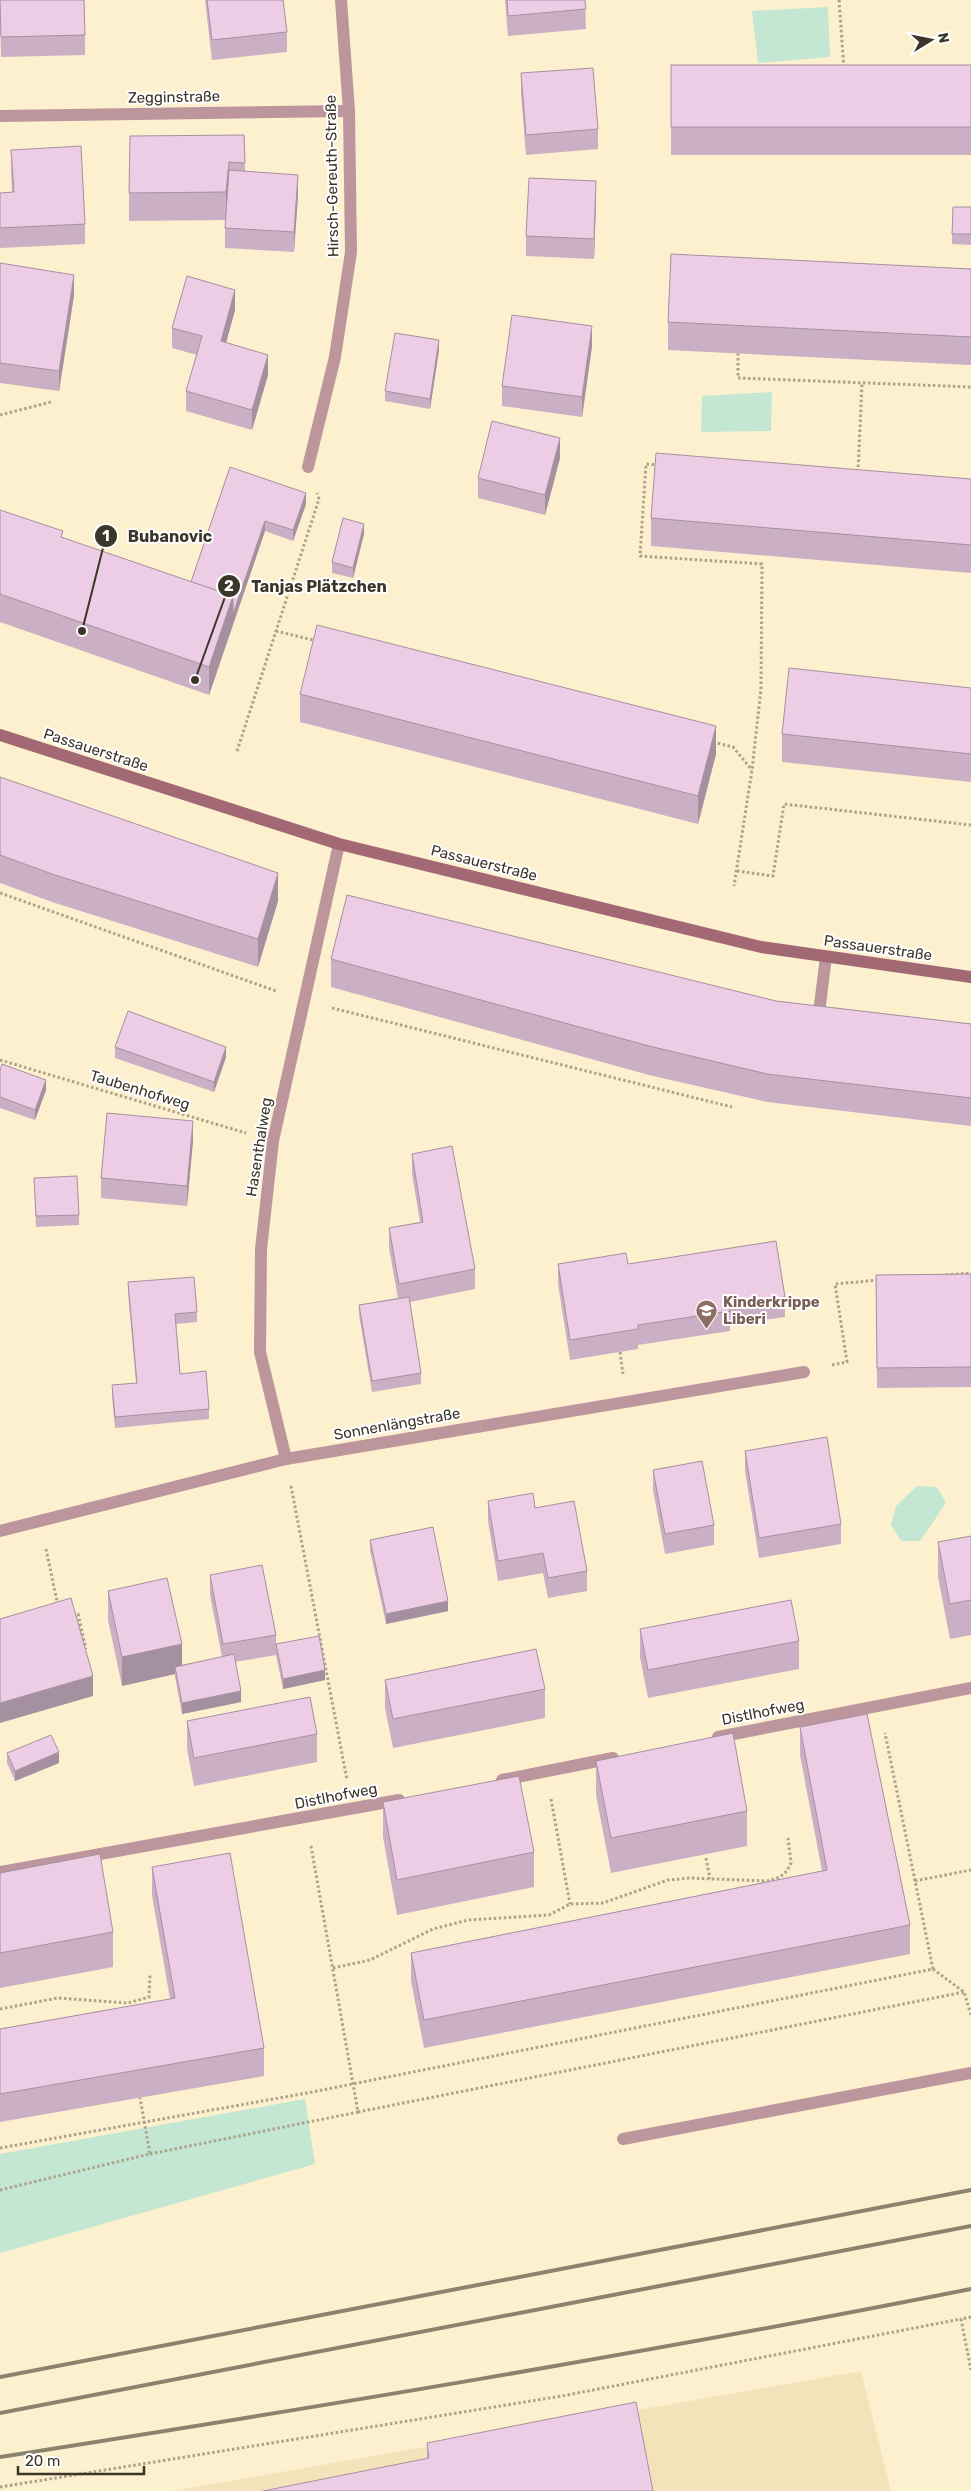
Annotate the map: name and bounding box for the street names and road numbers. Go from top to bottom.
street label: Zegginstraße [128,87,220,107]
street label: Hirsch-Gereuth-Straße [322,95,342,257]
street label: Passauerstraße [41,725,151,775]
street label: Passauerstraße [429,841,539,885]
street label: Passauerstraße [823,931,933,965]
street label: Taubenhofweg [88,1066,192,1114]
street label: Hasenthalweg [242,1096,276,1198]
street label: Sonnenlängstraße [332,1404,462,1444]
street label: Distlhofweg [720,1695,806,1729]
street label: Distlhofweg [293,1779,379,1813]

